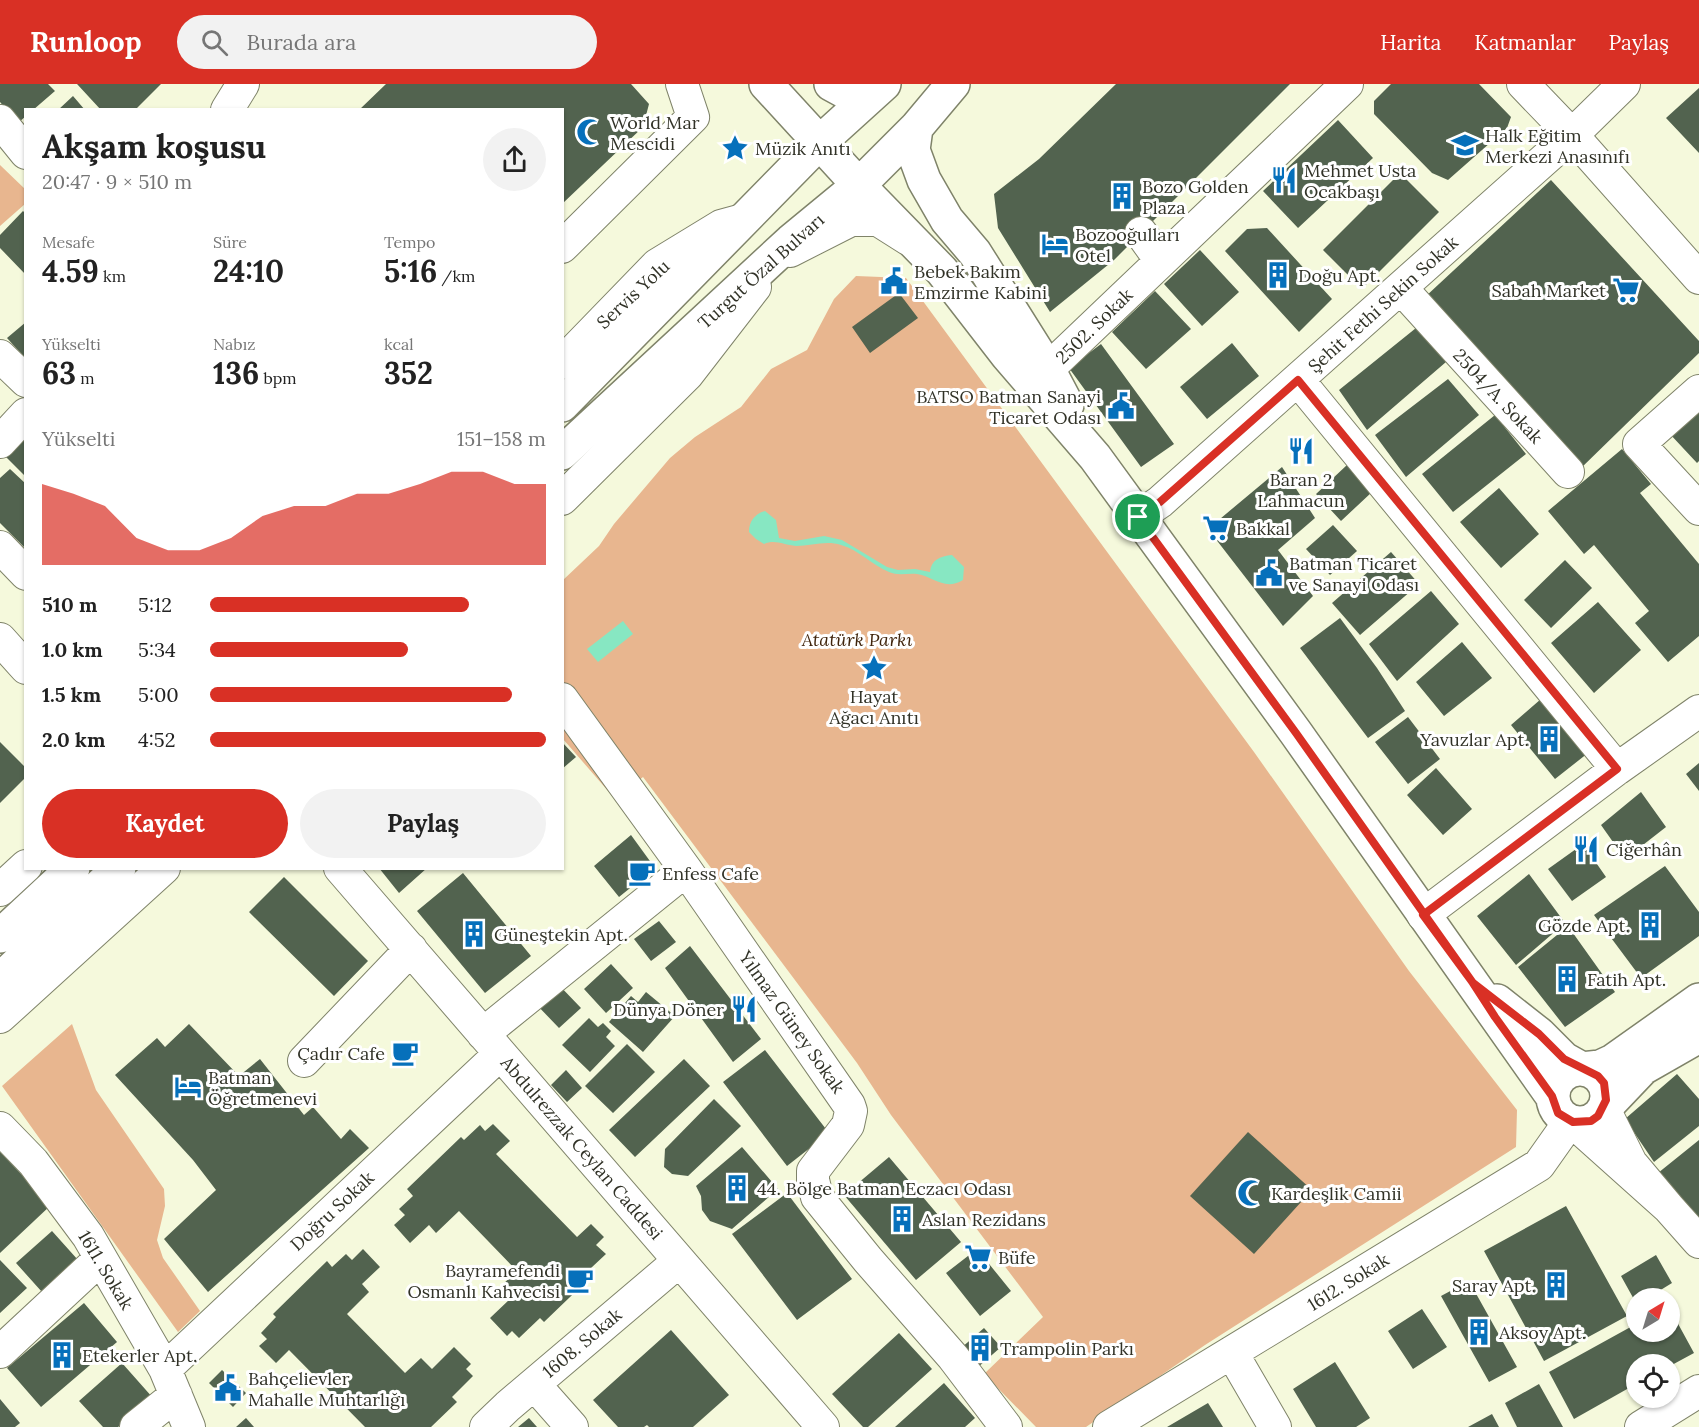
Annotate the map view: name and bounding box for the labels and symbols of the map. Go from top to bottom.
place label: World Mar Mescidi [610,111,700,155]
mosque icon: World Mar Mescidi [575,117,605,147]
place label: Halk Eğitim Merkezi Anasınıfı [1485,124,1630,168]
school or university icon: Halk Eğitim Merkezi Anasınıfı [1450,130,1480,160]
place icon: Müzik Anıtı [720,133,750,163]
place label: Müzik Anıtı [755,137,851,160]
place label: Mehmet Usta Ocakbaşı [1304,159,1416,203]
restaurant icon: Mehmet Usta Ocakbaşı [1269,165,1299,195]
place label: Bozo Golden Plaza [1142,175,1249,219]
building icon: Bozo Golden Plaza [1107,181,1137,211]
street label: Turgut Özal Bulvarı [693,208,829,334]
place label: Bozooğulları Otel [1075,223,1180,267]
hotel icon: Bozooğulları Otel [1040,229,1070,259]
street label: Şehit Fethi Sekin Sokak [1303,230,1463,377]
street label: Servis Yolu [592,254,674,334]
place label: Bebek Bakım Emzirme Kabini [914,260,1047,304]
building icon: Doğu Apt. [1263,260,1293,290]
place label: Doğu Apt. [1298,264,1381,287]
public building icon: Bebek Bakım Emzirme Kabini [879,266,909,296]
supermarket icon: Sabah Market [1611,275,1641,305]
place label: Sabah Market [1492,279,1606,302]
street label: 2502. Sokak [1051,283,1138,369]
street label: 2504/A. Sokak [1448,344,1548,448]
place label: BATSO Batman Sanayi Ticaret Odası [916,385,1101,429]
public building icon: BATSO Batman Sanayi Ticaret Odası [1106,391,1136,421]
restaurant icon: Baran 2 Lahmacun [1286,436,1316,466]
place label: Baran 2 Lahmacun [1257,468,1345,512]
pin [1112,491,1163,542]
supermarket icon: Bakkal [1201,513,1231,543]
place label: Bakkal [1236,517,1290,540]
place label: Batman Ticaret ve Sanayi Odası [1289,552,1419,596]
public building icon: Batman Ticaret ve Sanayi Odası [1254,558,1284,588]
park label: Atatürk Parkı [801,628,912,651]
place icon: Hayat Ağacı Anıtı [859,653,889,683]
place label: Hayat Ağacı Anıtı [828,685,919,729]
building icon: Yavuzlar Apt. [1534,724,1564,754]
place label: Yavuzlar Apt. [1419,728,1529,751]
restaurant icon: Ciğerhân [1571,834,1601,864]
place label: Ciğerhân [1606,838,1682,861]
cafe icon: Enfess Cafe [627,858,657,888]
place label: Enfess Cafe [662,862,759,885]
building icon: Gözde Apt. [1635,910,1665,940]
place label: Gözde Apt. [1538,914,1630,937]
building icon: Güneştekin Apt. [459,919,489,949]
place label: Güneştekin Apt. [494,923,628,946]
street label: Yılmaz Güney Sokak [733,945,850,1098]
building icon: Fatih Apt. [1552,964,1582,994]
place label: Fatih Apt. [1587,968,1666,991]
restaurant icon: Dünya Döner [729,994,759,1024]
place label: Dünya Döner [613,998,724,1021]
cafe icon: Çadır Cafe [390,1038,420,1068]
place label: Çadır Cafe [297,1042,385,1065]
street label: Abdulrezzak Ceylan Caddesi [495,1051,668,1244]
place label: Batman Öğretmenevi [208,1066,317,1110]
hotel icon: Batman Öğretmenevi [173,1072,203,1102]
street label: Doğru Sokak [285,1166,379,1256]
building icon: 44. Bölge Batman Eczacı Odası [722,1173,752,1203]
place label: 44. Bölge Batman Eczacı Odası [757,1177,1011,1200]
mosque icon: Kardeşlik Camii [1236,1178,1266,1208]
place label: Kardeşlik Camii [1271,1182,1402,1205]
building icon: Aslan Rezidans [887,1204,917,1234]
place label: Aslan Rezidans [921,1208,1046,1231]
street label: 1611. Sokak [73,1226,139,1314]
supermarket icon: Büfe [963,1242,993,1272]
place label: Büfe [998,1246,1036,1269]
street label: 1612. Sokak [1303,1248,1393,1316]
place label: Bayramefendi Osmanlı Kahvecisi [407,1259,560,1303]
cafe icon: Bayramefendi Osmanlı Kahvecisi [565,1265,595,1295]
building icon: Saray Apt. [1541,1270,1571,1300]
place label: Saray Apt. [1452,1274,1536,1297]
north arrow [1626,1288,1680,1342]
street label: 1608. Sokak [538,1303,627,1383]
building icon: Aksoy Apt. [1464,1317,1494,1347]
place label: Aksoy Apt. [1498,1321,1586,1344]
building icon: Trampolin Parkı [965,1333,995,1363]
place label: Trampolin Parkı [1000,1337,1134,1360]
building icon: Etekerler Apt. [47,1340,77,1370]
place label: Etekerler Apt. [82,1344,197,1367]
place label: Bahçelievler Mahalle Muhtarlığı [248,1367,405,1411]
public building icon: Bahçelievler Mahalle Muhtarlığı [213,1373,243,1403]

